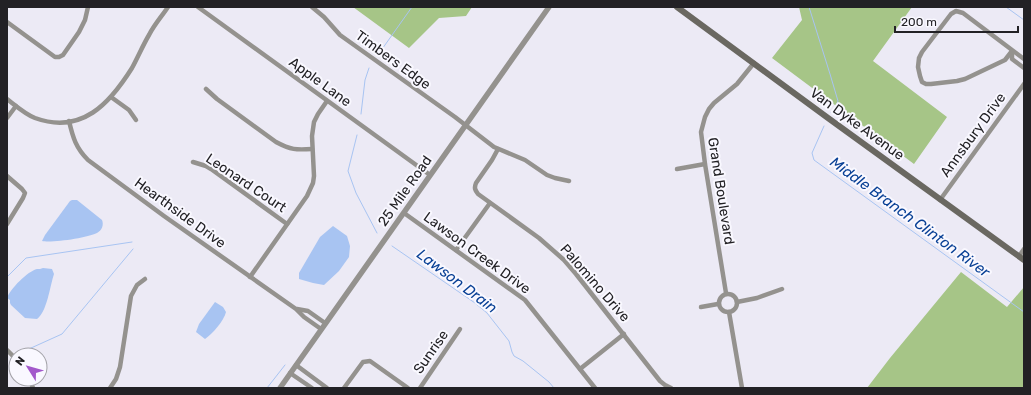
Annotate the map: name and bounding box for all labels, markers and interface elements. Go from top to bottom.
scale bar [895,8,1018,34]
text: 200 m [901,15,937,29]
street label: Timbers Edge [352,27,434,93]
street label: Apple Lane [286,54,355,110]
street label: Van Dyke Avenue [807,84,908,164]
street label: Annsbury Drive [937,89,1009,180]
street label: Grand Boulevard [704,136,738,246]
street label: Leonard Court [203,150,290,216]
street label: 25 Mile Road [374,152,436,230]
water label: Middle Branch Clinton River [827,153,994,282]
street label: Hearthside Drive [131,174,229,252]
street label: Lawson Creek Drive [420,208,534,298]
street label: Palomino Drive [557,241,633,325]
water label: Lawson Drain [413,245,501,317]
street label: Sunrise [410,327,452,377]
north arrow [8,347,48,387]
text: N [13,354,28,368]

